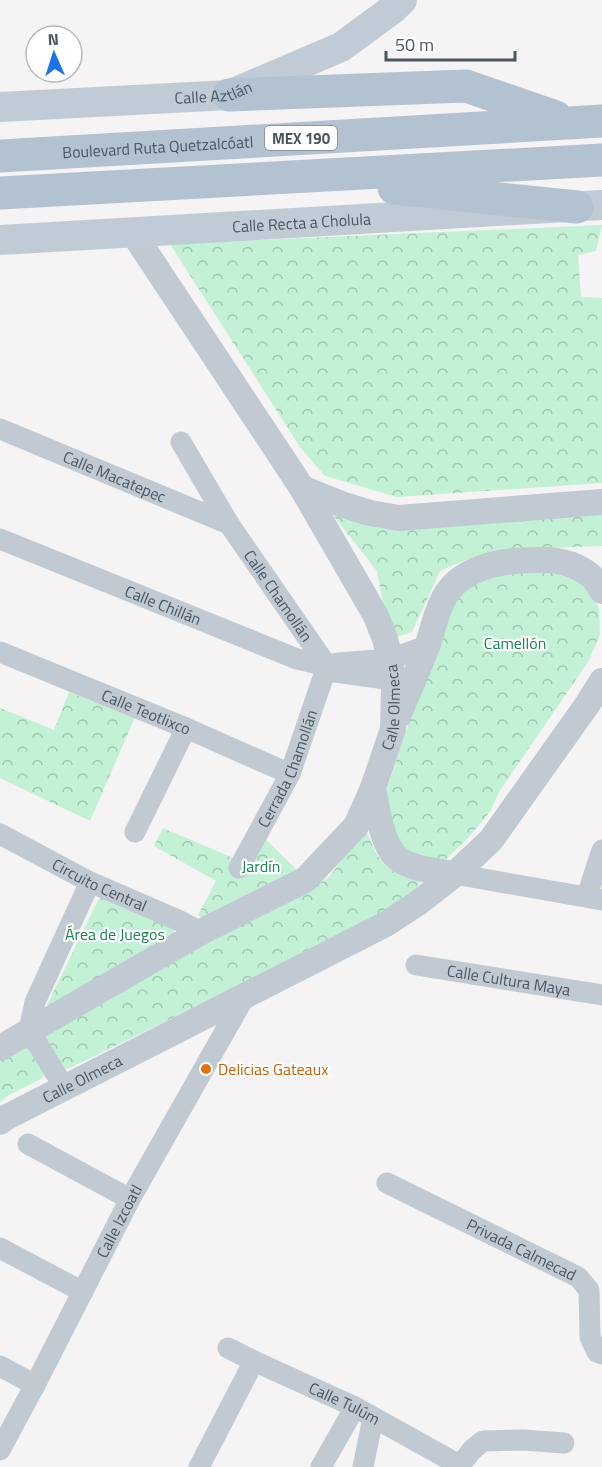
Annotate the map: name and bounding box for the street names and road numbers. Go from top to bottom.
street label: Calle Aztlán [174,75,256,110]
road number: MEX 190 [265,126,337,150]
street label: Boulevard Ruta Quetzalcóatl [62,129,254,164]
street label: Calle Recta a Cholula [231,206,372,238]
street label: Calle Macatepec [59,444,170,509]
street label: Calle Chamollán [238,545,319,646]
street label: Calle Chillán [121,579,205,631]
street label: Calle Olmeca [375,663,406,754]
street label: Calle Teotlixco [98,683,195,741]
street label: Cerrada Chamollán [251,706,323,832]
street label: Circuito Central [48,852,151,917]
street label: Calle Cultura Maya [445,958,572,1002]
street label: Calle Olmeca [38,1048,126,1109]
street label: Calle Izcoatl [90,1180,148,1262]
street label: Privada Calmecad [463,1212,581,1286]
street label: Calle Tulúm [305,1376,385,1431]

